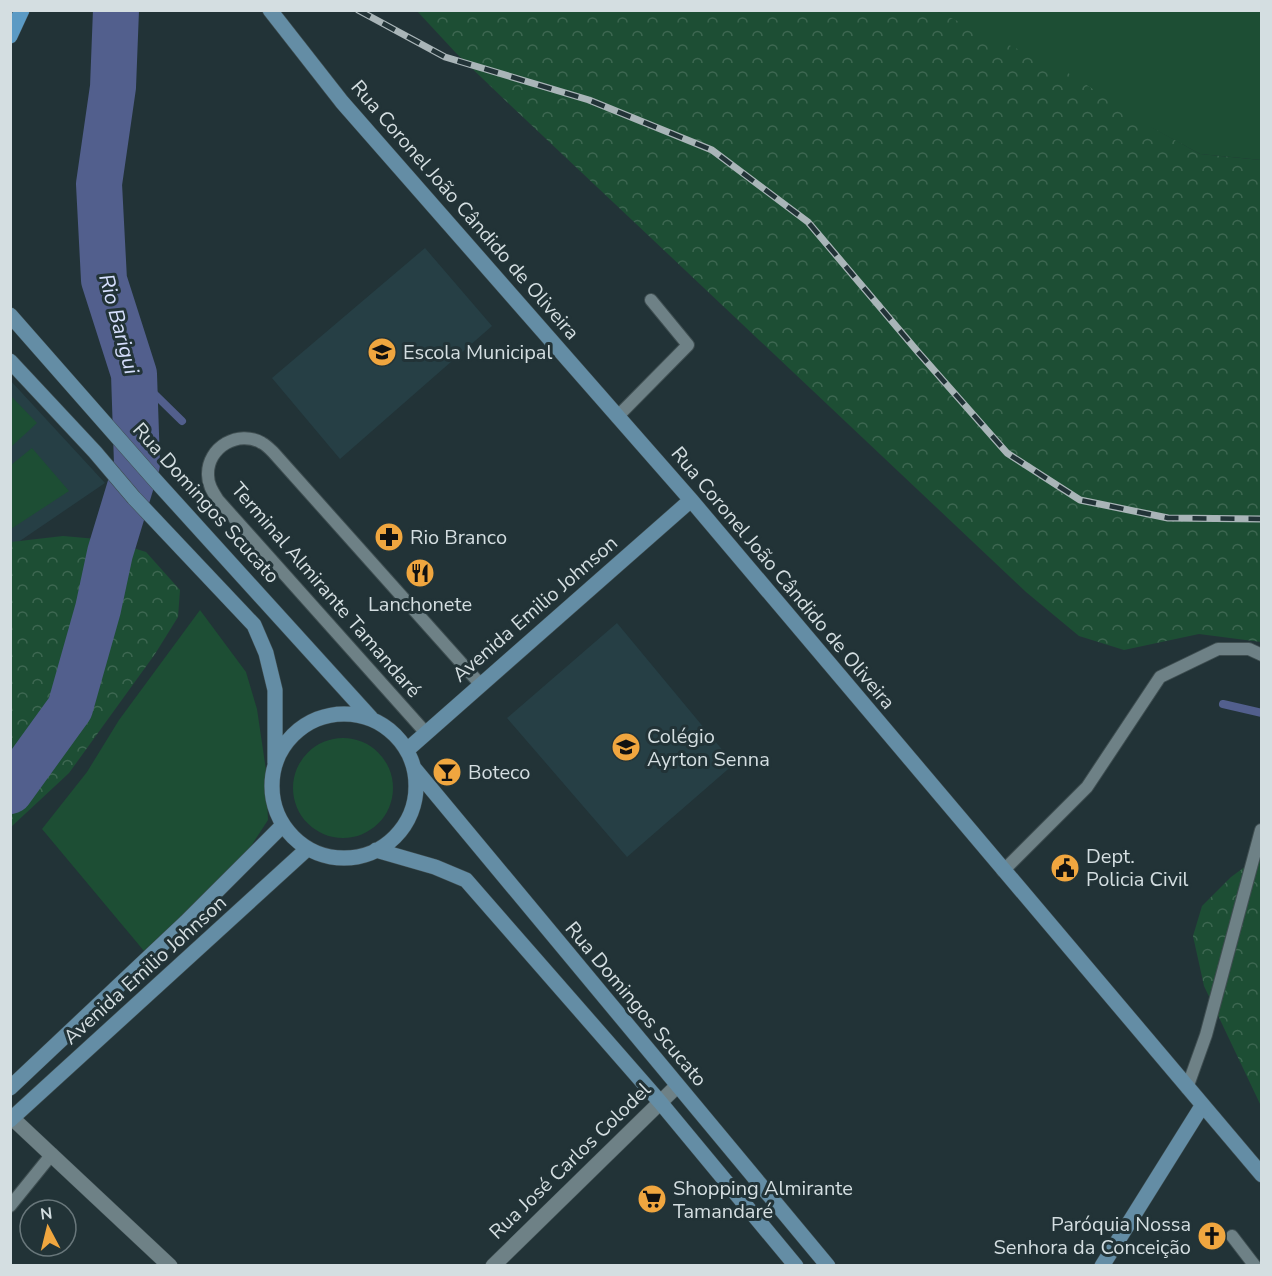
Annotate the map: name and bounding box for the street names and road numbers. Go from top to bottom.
street label: Rua Coronel João Cândido de Oliveira [345,74,585,346]
street label: Rua Domingos Scucato [127,417,285,589]
street label: Rua Coronel João Cândido de Oliveira [665,441,901,715]
street label: Terminal Almirante Tamandaré [225,477,427,703]
street label: Avenida Emilio Johnson [447,530,623,688]
street label: Avenida Emilio Johnson [58,889,232,1051]
street label: Rua Domingos Scucato [559,916,713,1092]
street label: Rua José Carlos Colodel [483,1077,657,1245]

